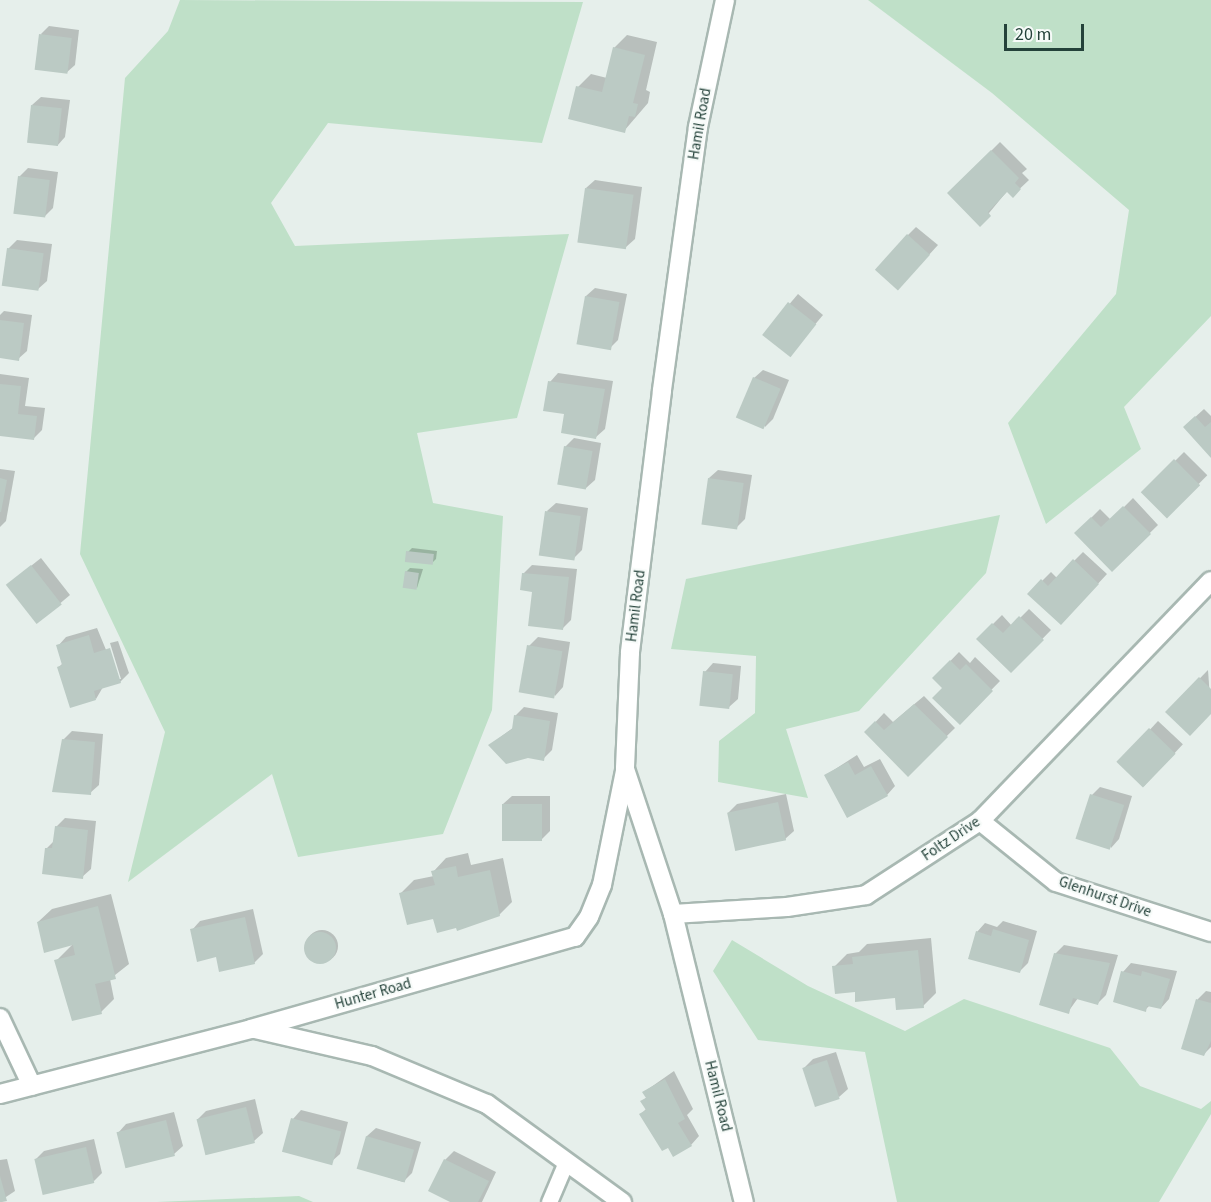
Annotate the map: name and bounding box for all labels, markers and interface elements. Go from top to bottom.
scale bar [1007,12,1086,50]
text: 20 m [1015,22,1051,47]
street label: Hamil Road [685,87,715,161]
street label: Hamil Road [623,569,649,643]
street label: Foltz Drive [919,813,983,865]
street label: Glenhurst Drive [1056,873,1154,921]
street label: Hunter Road [333,974,413,1014]
street label: Hamil Road [700,1059,736,1133]

